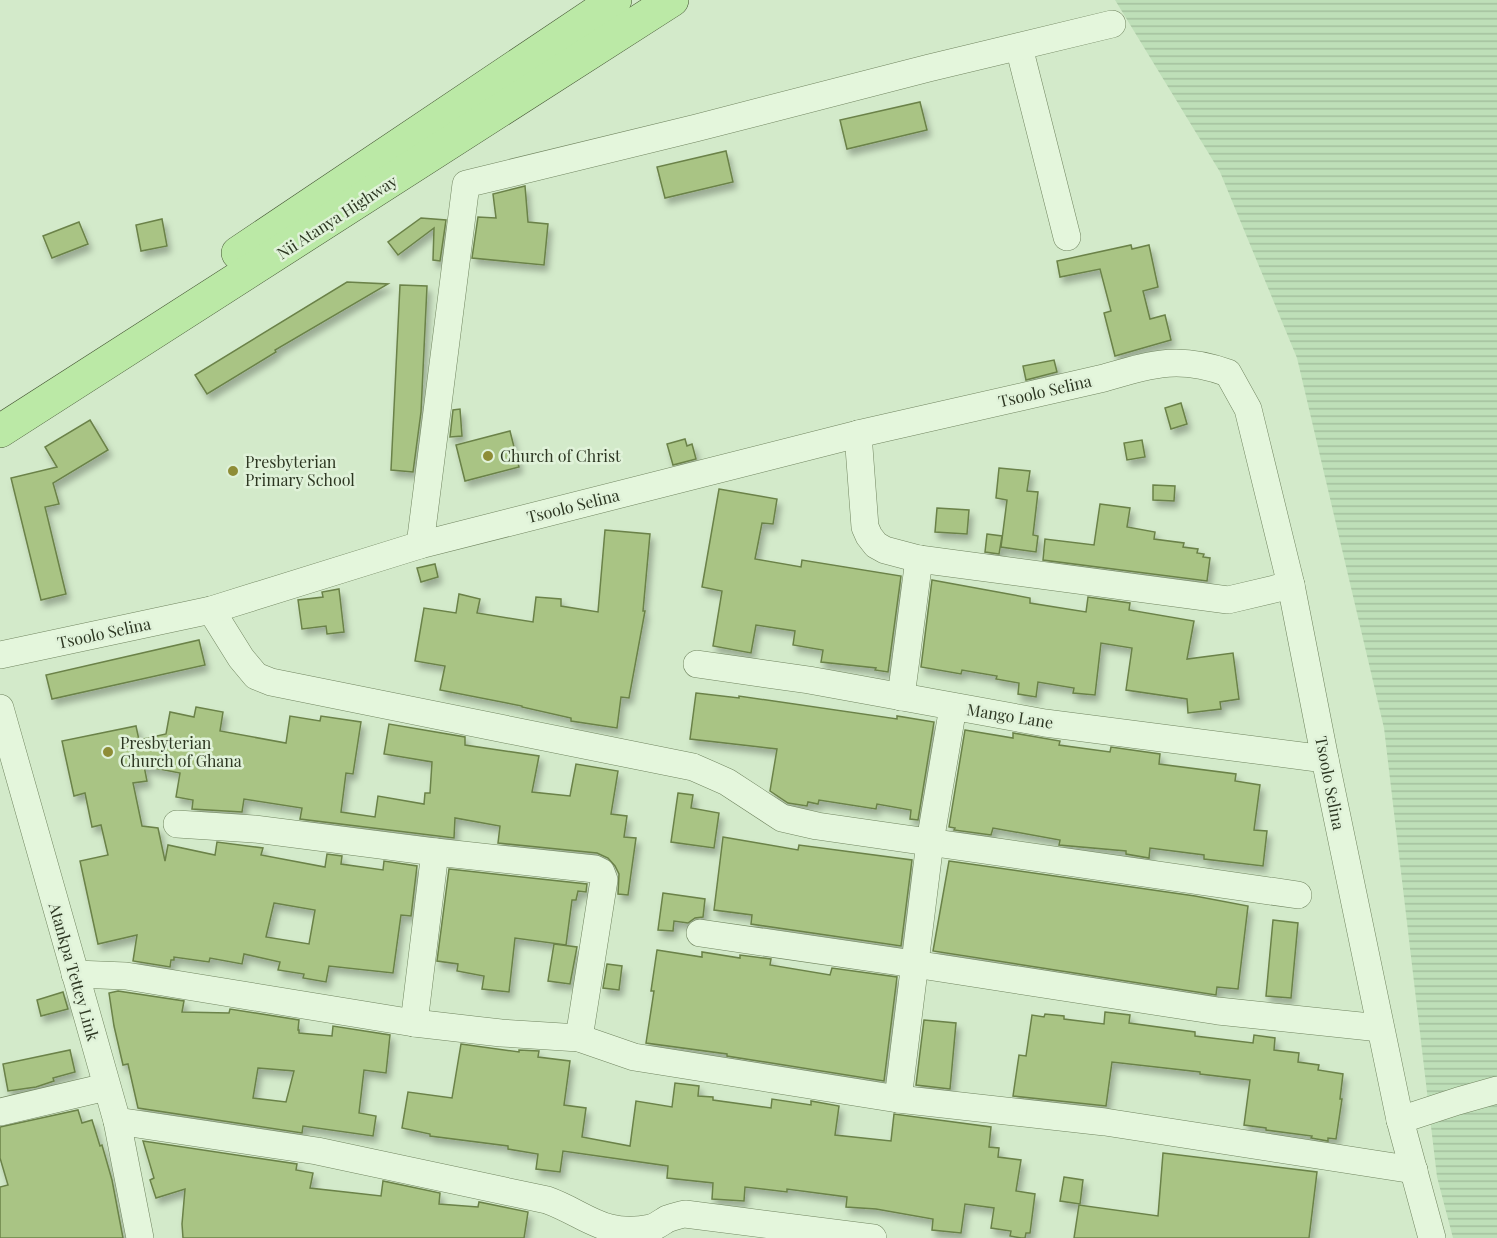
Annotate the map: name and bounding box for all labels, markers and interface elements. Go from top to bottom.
street label: Nii Atanya Highway [273,170,401,263]
street label: Tsoolo Selina [996,370,1094,411]
place label: Church of Christ [500,445,621,466]
marker: Church of Christ [481,449,495,463]
place label: Presbyterian Primary School [245,451,355,490]
marker: Presbyterian Primary School [226,464,240,478]
street label: Tsoolo Selina [524,484,622,527]
street label: Tsoolo Selina [55,612,153,653]
street label: Mango Lane [965,698,1055,733]
place label: Presbyterian Church of Ghana [120,732,242,771]
street label: Tsoolo Selina [1311,734,1350,832]
marker: Presbyterian Church of Ghana [101,745,115,759]
street label: Atankpa Tettey Link [44,899,104,1044]

